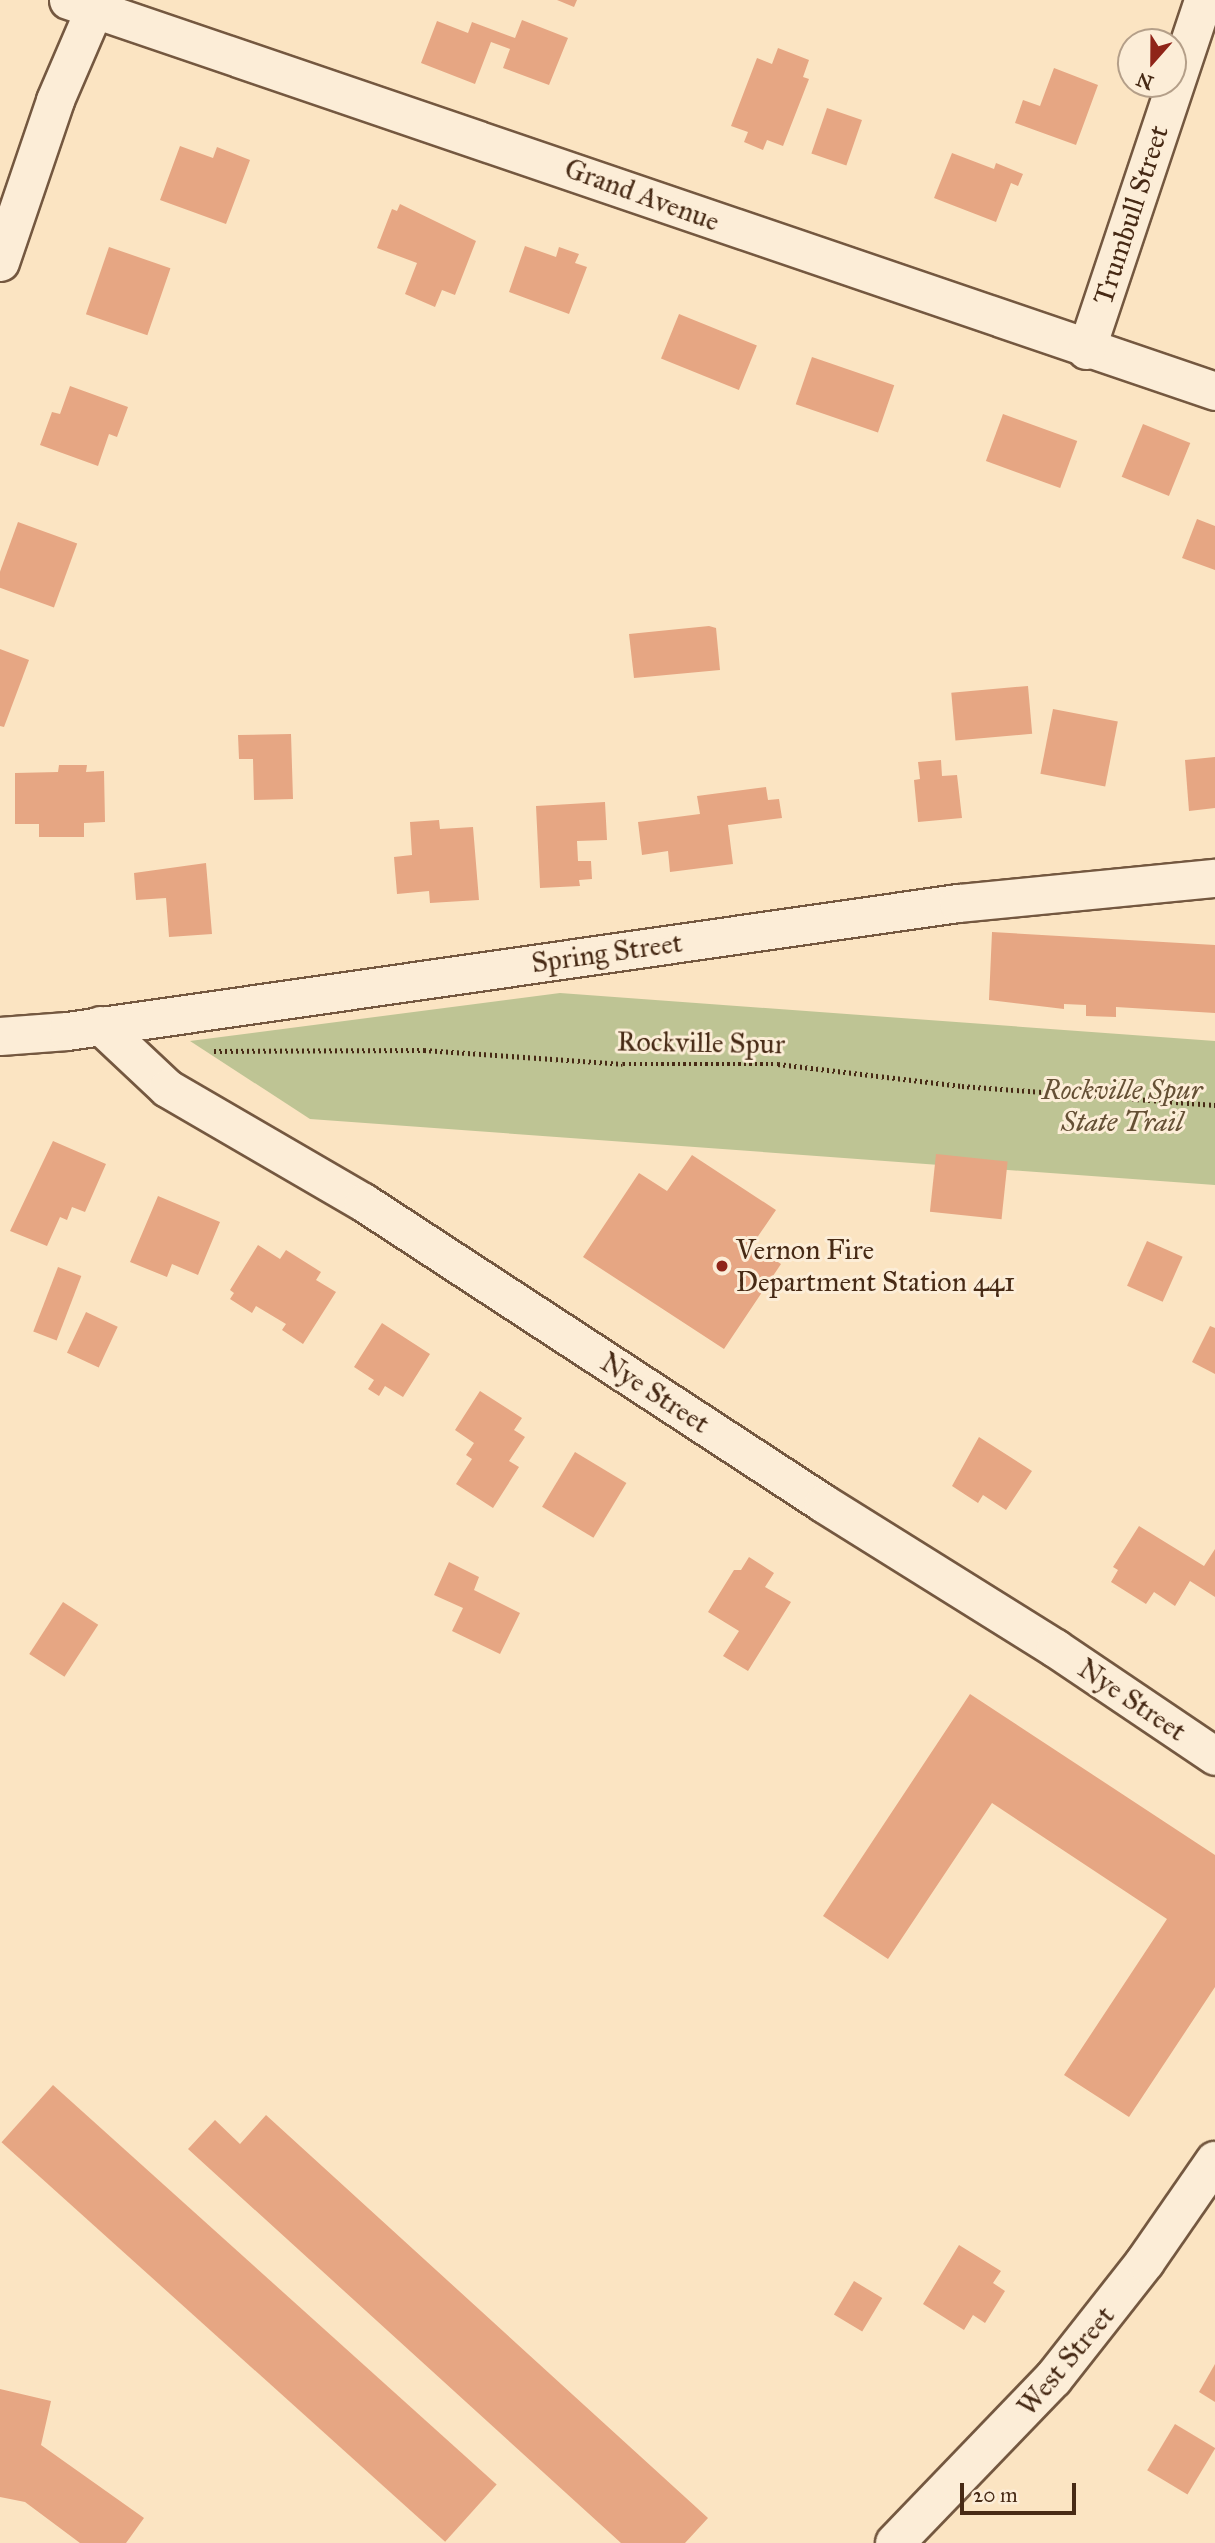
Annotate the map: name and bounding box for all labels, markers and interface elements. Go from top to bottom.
north arrow [1117,28,1187,98]
text: N [1133,68,1157,95]
street label: Trumbull Street [1086,121,1176,309]
street label: Grand Avenue [560,151,724,239]
street label: Spring Street [529,926,685,980]
street label: Rockville Spur [617,1025,785,1061]
park label: Rockville Spur State Trail [1042,1073,1202,1139]
place label: Vernon Fire Department Station 441 [736,1233,1015,1299]
marker: Vernon Fire Department Station 441 [714,1258,730,1274]
street label: Nye Street [594,1345,716,1441]
street label: Nye Street [1072,1652,1192,1748]
street label: West Street [1010,2299,1122,2423]
scale bar [963,2470,1078,2514]
text: 20 m [973,2482,1018,2508]

